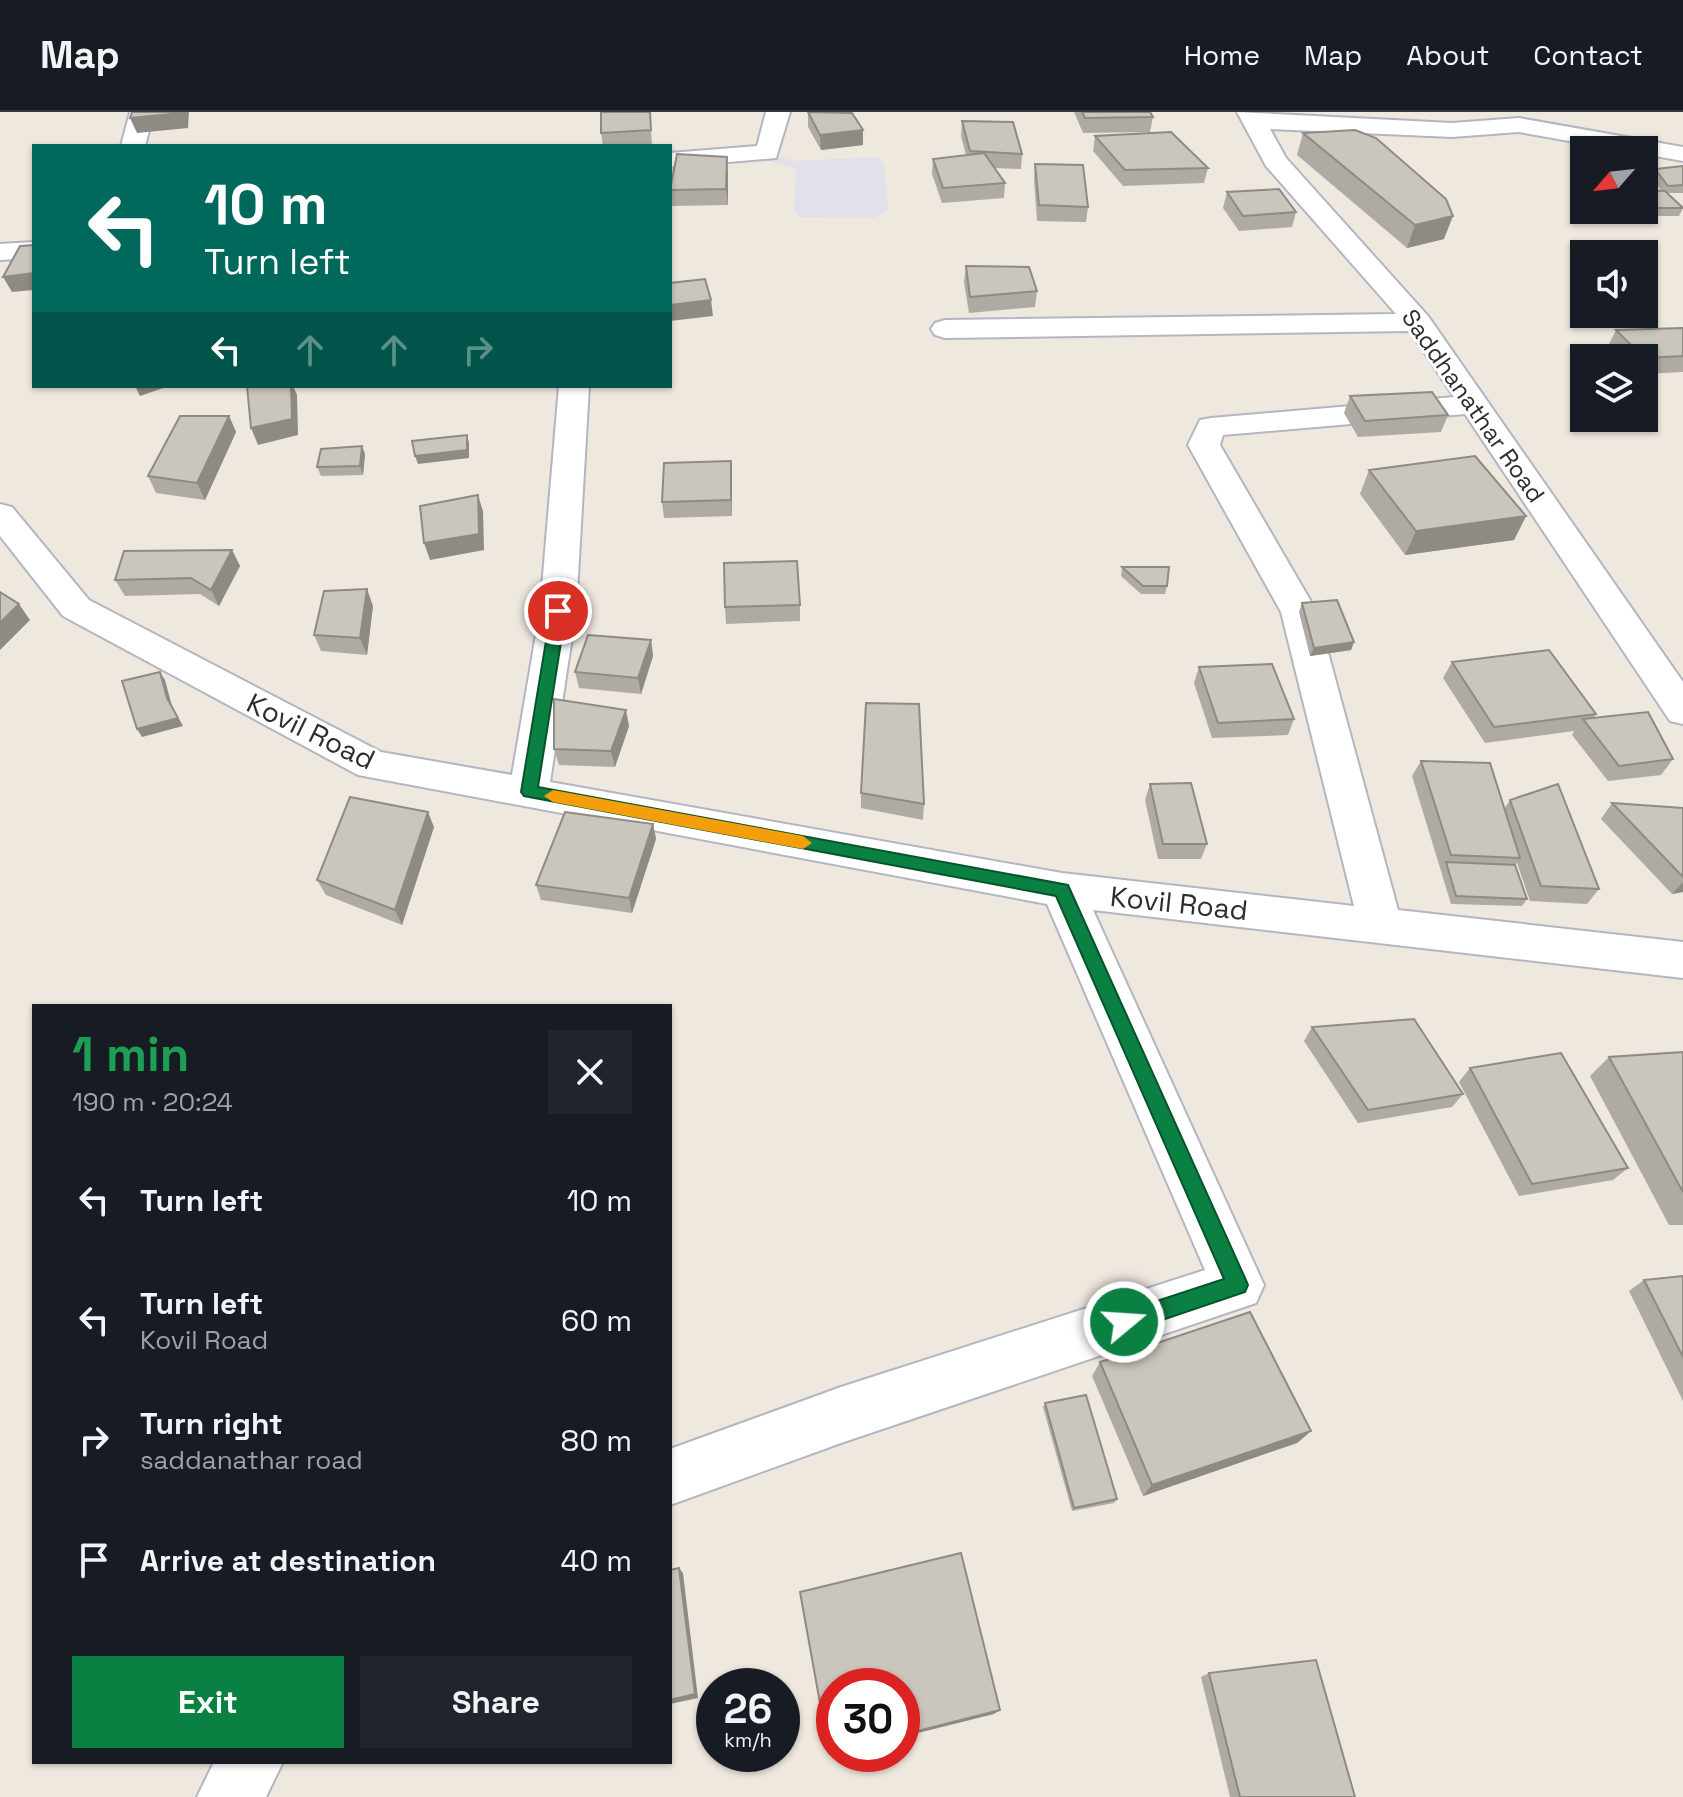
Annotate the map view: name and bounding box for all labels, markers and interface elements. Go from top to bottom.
text: Map [40,31,120,79]
text: Home [1184,37,1260,73]
text: Map [1304,37,1362,73]
text: About [1406,37,1489,73]
text: Contact [1533,37,1643,73]
north arrow [1570,136,1658,224]
map controls [1570,136,1658,432]
text: 10 m [204,169,328,240]
icon: left [72,176,176,280]
text: Turn left [204,239,351,285]
button: sound [1570,240,1658,328]
street label: Saddhanathar Road [1395,303,1552,508]
icon: left [204,328,248,372]
icon: ahead [288,328,332,372]
icon: ahead [372,328,416,372]
icon: right [456,328,500,372]
button: layers [1570,344,1658,432]
pin [524,577,592,645]
icon: arrive [536,589,580,633]
street label: Kovil Road [241,685,381,777]
street label: Kovil Road [1109,878,1249,928]
text: 1 min [72,1024,189,1085]
button: close [548,1030,632,1114]
text: 190 m · 20:24 [72,1085,233,1119]
icon: left [72,1178,116,1222]
text: Turn left [140,1181,263,1220]
text: 10 m [567,1181,632,1220]
position arrow [1082,1280,1166,1364]
text: Turn left [140,1284,263,1323]
icon: left [72,1298,116,1342]
text: 60 m [561,1301,632,1340]
text: Kovil Road [140,1323,268,1357]
text: Turn right [140,1404,283,1443]
icon: right [72,1418,116,1462]
text: 80 m [561,1421,632,1460]
text: saddanathar road [140,1443,363,1477]
icon: arrive [72,1538,116,1582]
text: Arrive at destination [140,1541,436,1580]
text: 40 m [561,1541,632,1580]
button: Exit [72,1656,344,1748]
button: Share [360,1656,632,1748]
speed limit sign: 30 [816,1668,920,1772]
text: 26 [724,1684,772,1735]
text: km/h [724,1727,772,1753]

